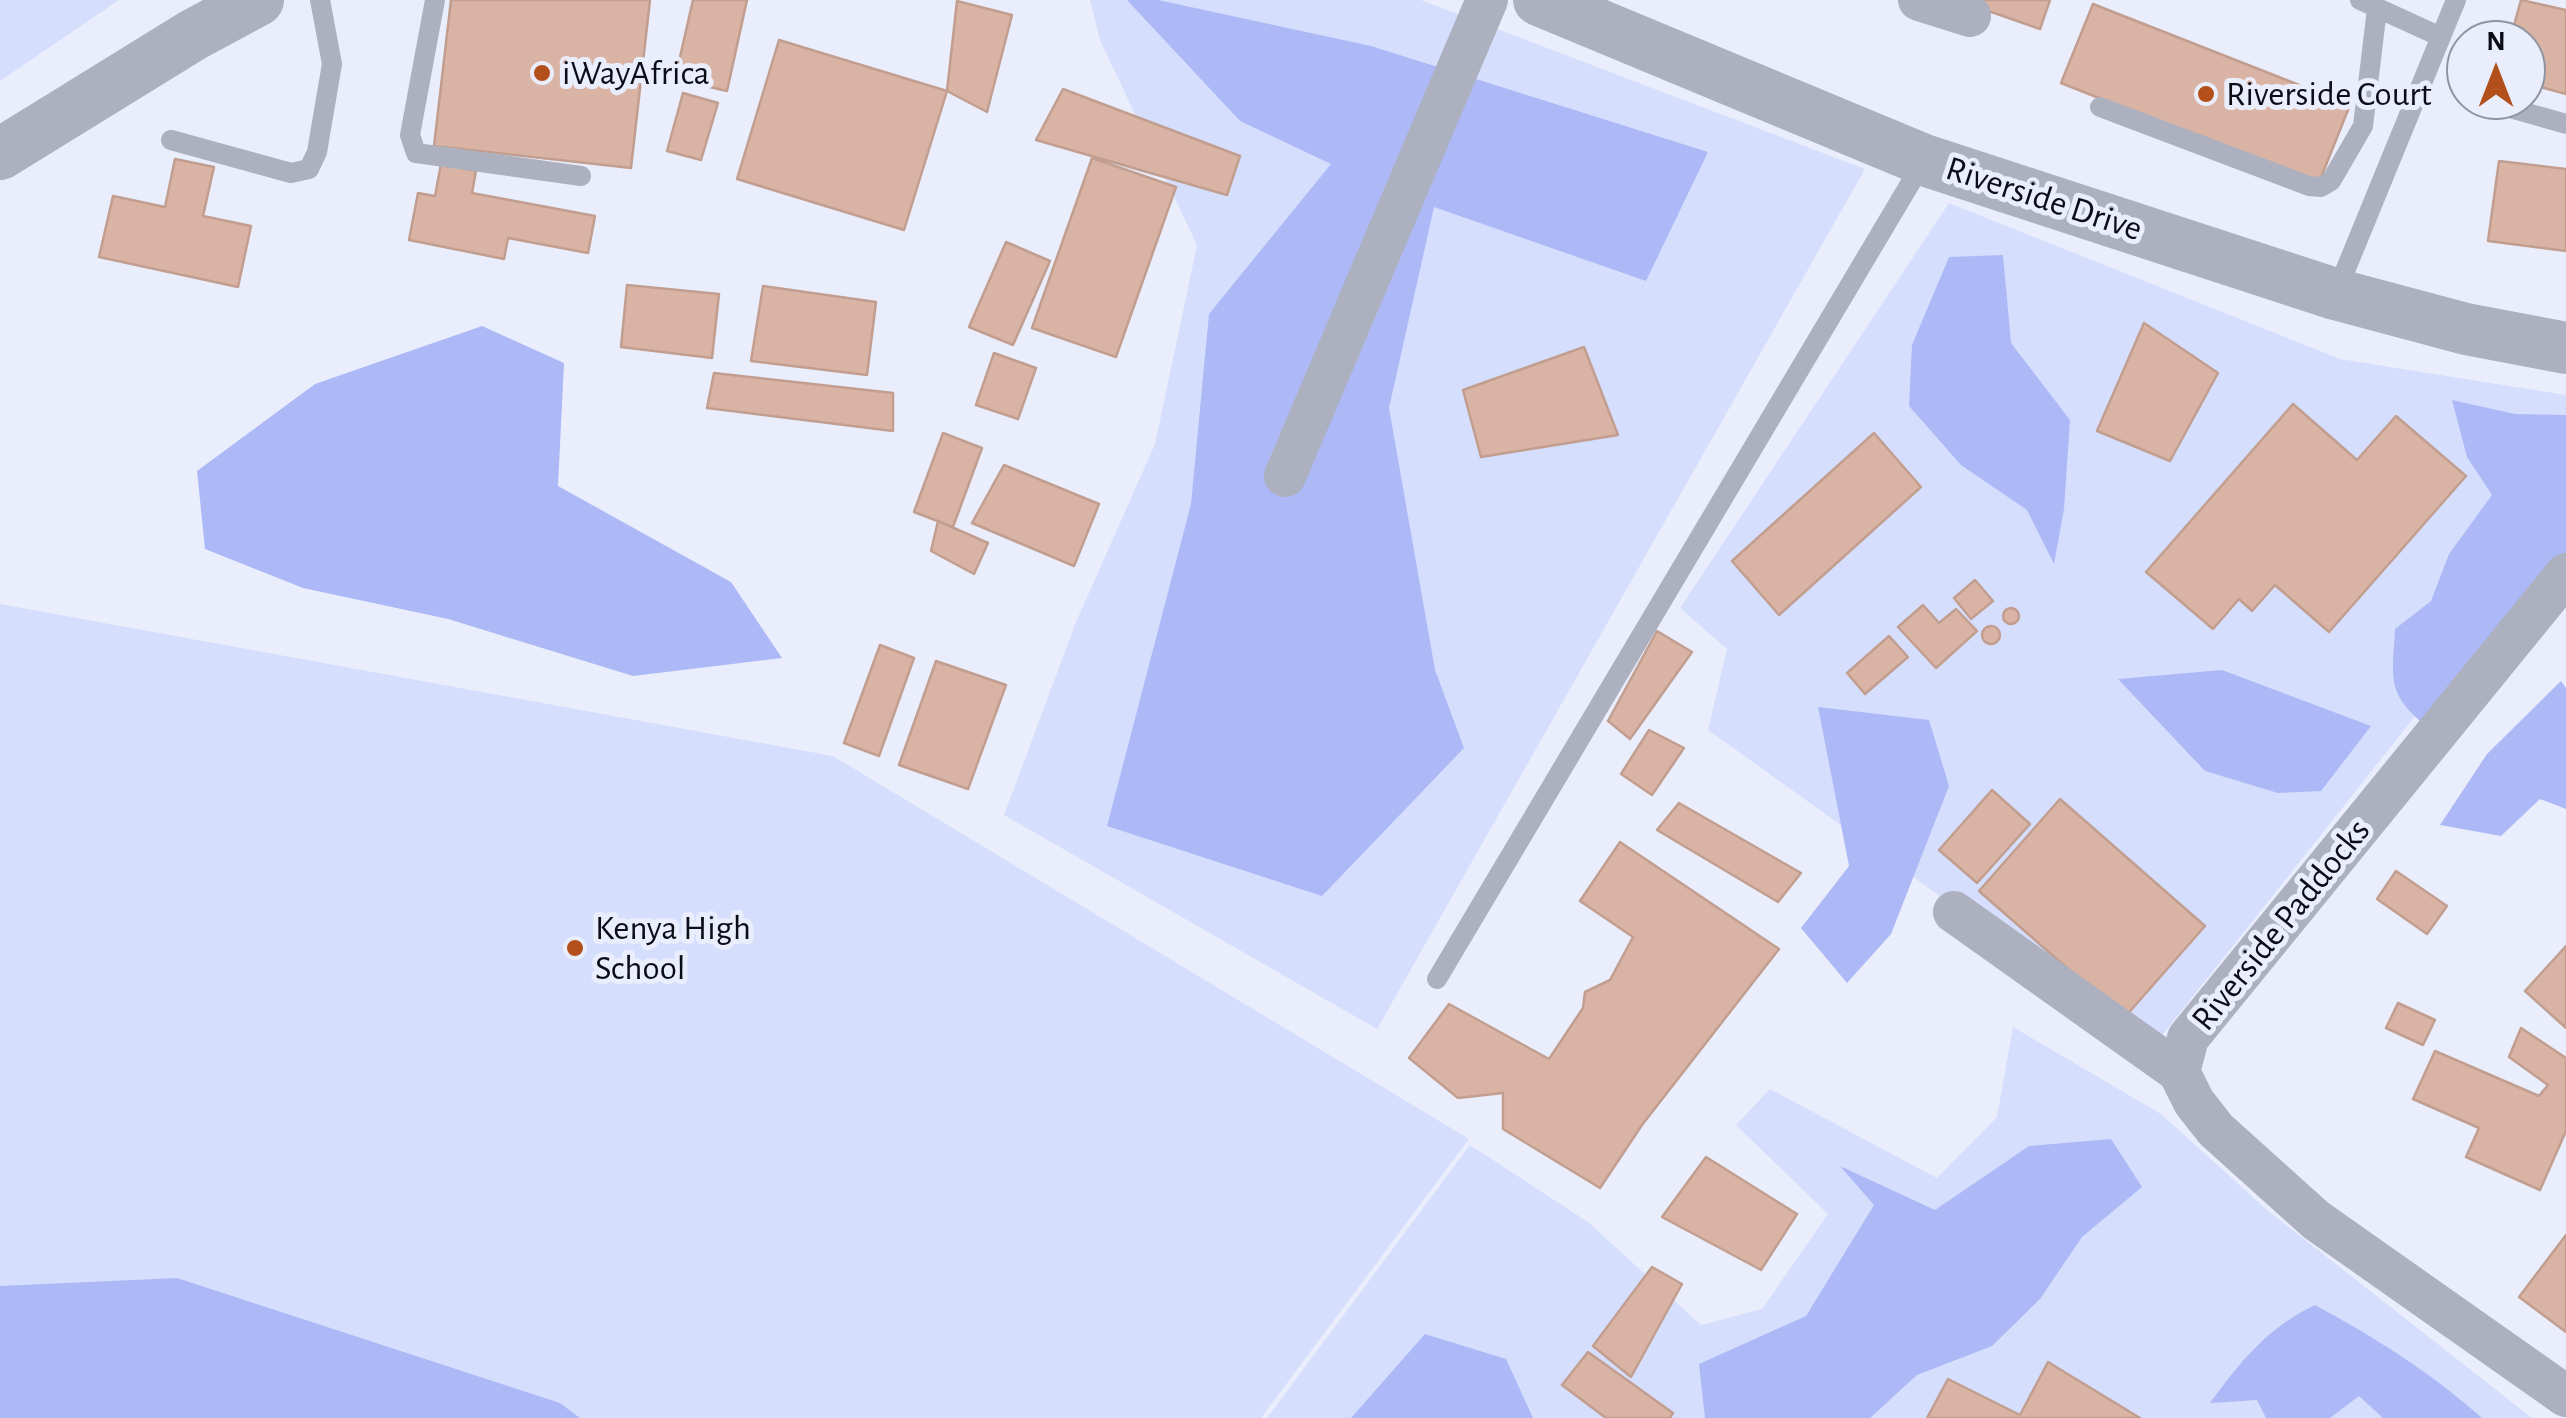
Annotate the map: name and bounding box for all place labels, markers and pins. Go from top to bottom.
place label: iWayAfrica [562,52,710,94]
marker: iWayAfrica [531,62,553,84]
place label: Riverside Court [2226,73,2432,115]
marker: Riverside Court [2195,83,2217,105]
place label: Kenya High School [595,907,751,989]
marker: Kenya High School [564,937,586,959]

